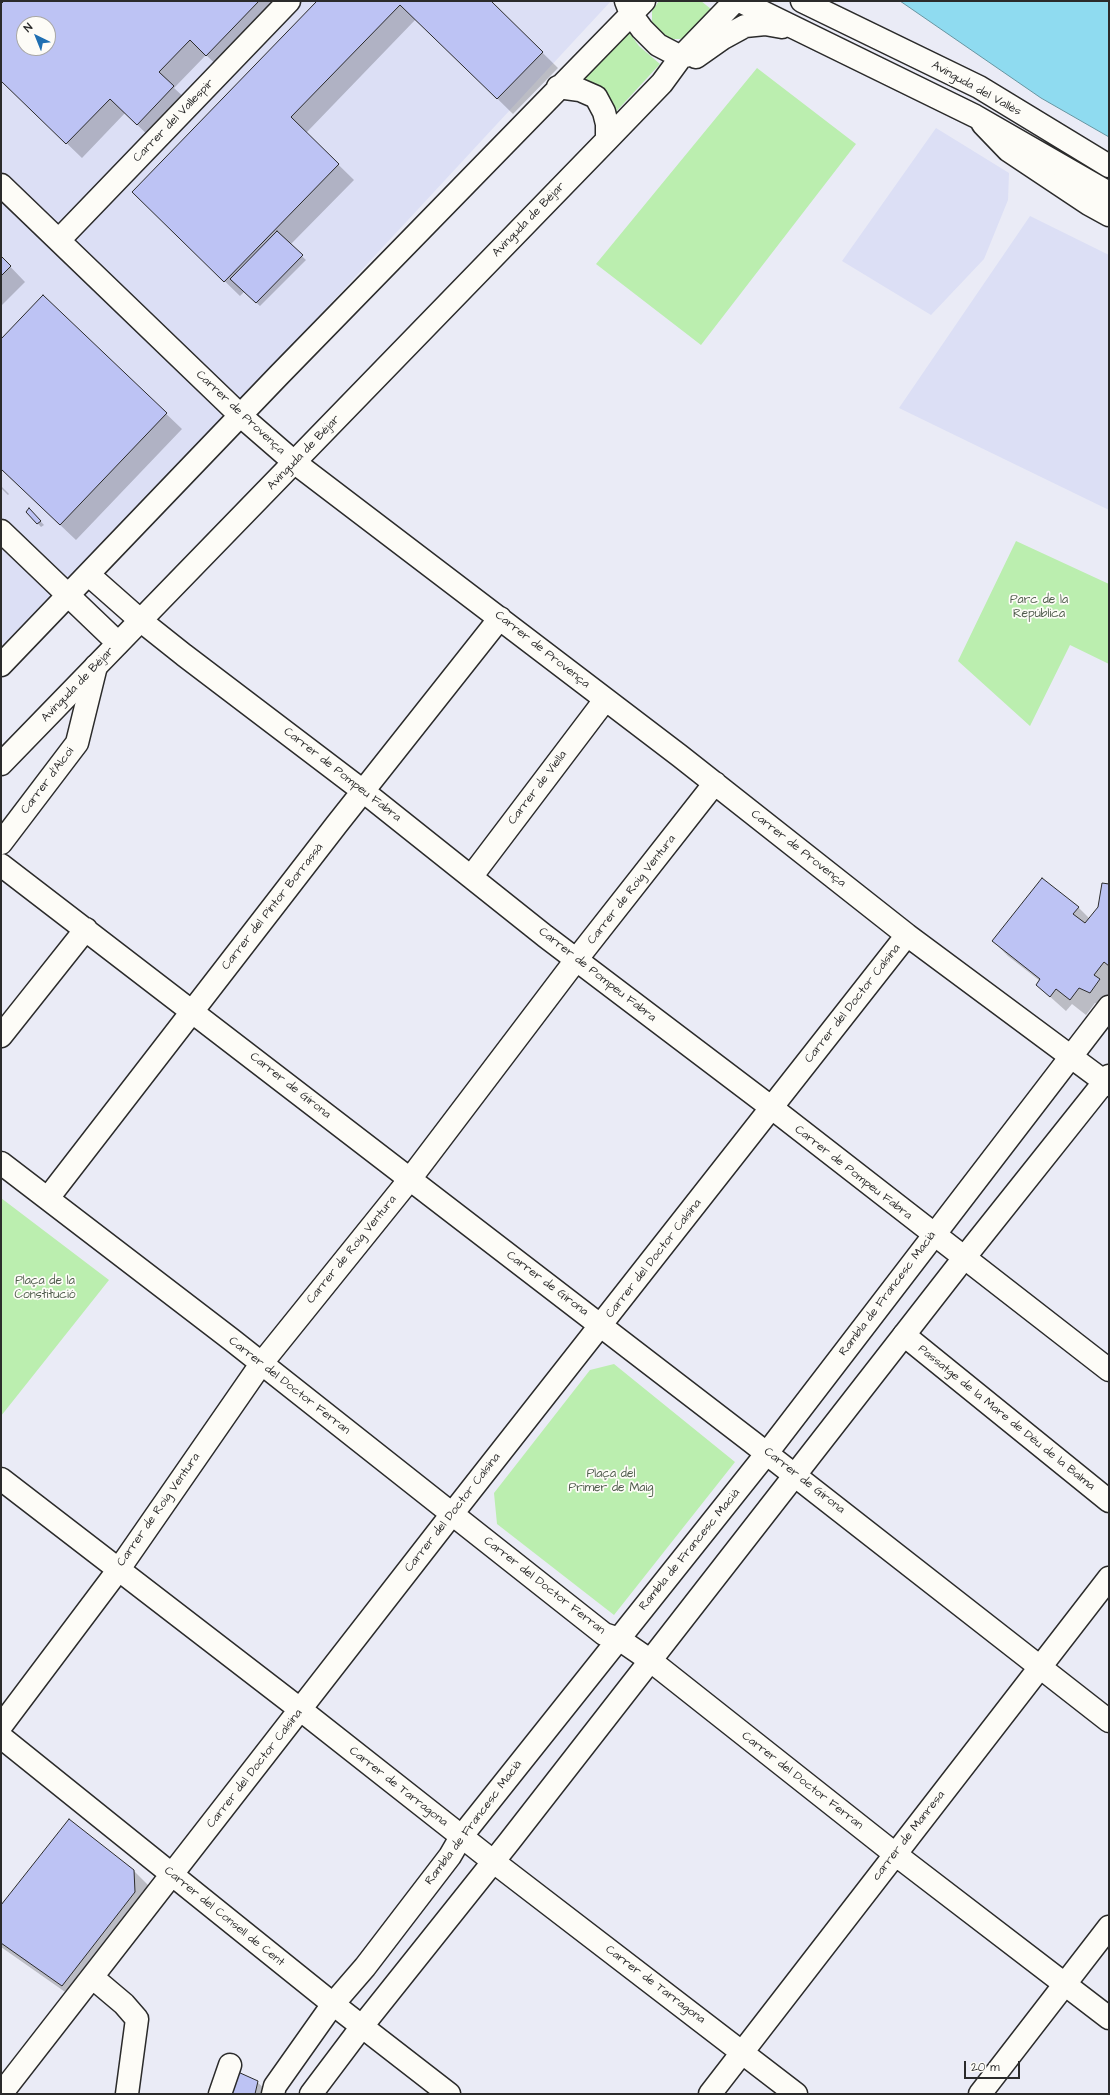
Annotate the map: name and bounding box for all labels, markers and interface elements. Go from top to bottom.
north arrow [16,16,56,56]
text: N [21,20,36,35]
street label: Avinguda del Vallès [929,58,1023,120]
street label: Carrer del Vallespir [131,76,217,166]
street label: Avinguda de Béjar [490,180,568,260]
street label: Carrer de Provença [192,368,288,458]
street label: Avinguda de Béjar [265,413,343,493]
park label: Parc de la República [1010,593,1068,621]
street label: Carrer de Provença [492,608,592,692]
street label: Avinguda de Béjar [39,645,117,725]
street label: Carrer de Pompeu Fabra [280,725,404,825]
street label: Carrer d'Alcoi [18,745,78,817]
street label: Carrer de Viella [505,748,571,828]
street label: Carrer de Provença [748,807,848,891]
street label: Carrer de Roig Ventura [585,832,679,948]
street label: Carrer del Pintor Borrassà [219,841,327,973]
street label: Carrer de Pompeu Fabra [535,925,659,1025]
street label: Carrer del Doctor Calsina [802,942,904,1066]
street label: Carrer de Girona [247,1050,333,1122]
street label: Carrer de Pompeu Fabra [791,1123,915,1223]
street label: Carrer de Roig Ventura [304,1193,400,1307]
street label: Carrer del Doctor Calsina [603,1197,705,1321]
street label: Rambla de Francesc Macià [836,1229,940,1359]
street label: Carrer de Girona [503,1249,591,1319]
park label: Plaça de la Constitució [14,1274,76,1302]
street label: Carrer del Doctor Ferran [225,1334,353,1438]
street label: Passatge de la Mare de Déu de la Balma [915,1342,1097,1494]
street label: Carrer de Girona [761,1445,847,1517]
street label: Carrer de Roig Ventura [114,1451,204,1569]
street label: Carrer del Doctor Calsina [402,1451,504,1575]
park label: Plaça del Primer de Maig [569,1467,653,1495]
street label: Rambla de Francesc Macià [637,1486,743,1614]
street label: Carrer del Doctor Ferran [480,1534,608,1638]
street label: Carrer del Doctor Calsina [204,1707,306,1831]
street label: Carrer del Doctor Ferran [738,1729,866,1833]
street label: Carrer de Tarragona [346,1744,450,1830]
street label: Rambla de Francesc Macià [422,1758,526,1888]
street label: carrer de Manresa [870,1788,948,1884]
street label: Carrer del Consell de Cent [161,1864,287,1970]
street label: Carrer de Tarragona [602,1943,708,2027]
scale bar [966,2053,1022,2079]
text: 20 m [971,2059,1000,2076]

